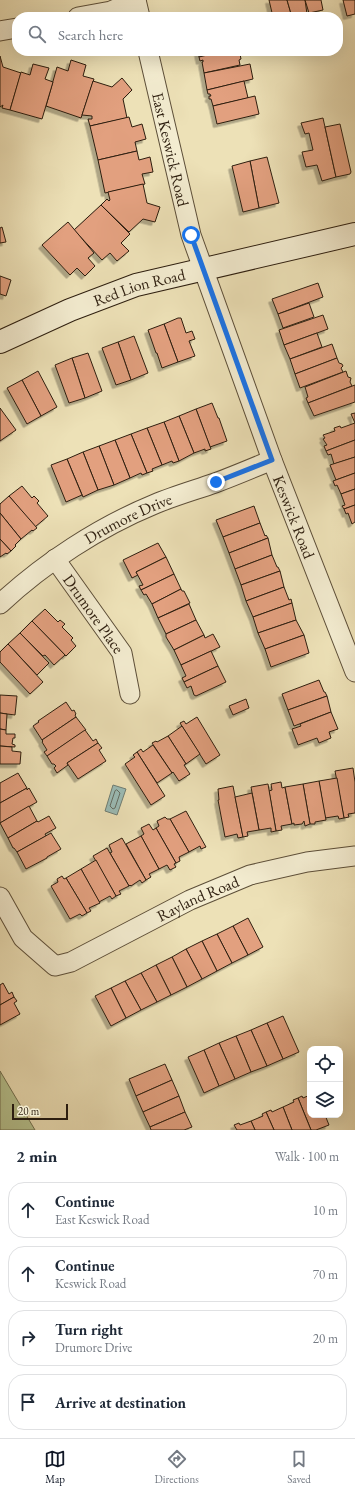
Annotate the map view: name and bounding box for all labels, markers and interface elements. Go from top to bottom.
search box [12,12,343,56]
icon: search [26,23,48,45]
text: Search here [58,25,123,44]
street label: East Keswick Road [147,90,194,209]
route start [182,226,200,244]
street label: Red Lion Road [90,264,188,311]
street label: Keswick Road [268,472,320,563]
route end [207,473,225,491]
street label: Drumore Drive [80,488,175,549]
street label: Drumore Place [58,570,129,658]
street label: Rayland Road [153,870,243,927]
map controls [307,1046,343,1118]
button: locate [307,1046,343,1082]
button: layers [307,1082,343,1118]
scale bar [12,1102,68,1121]
text: 20 m [18,1104,39,1118]
text: 2 min [16,1145,57,1167]
text: Walk · 100 m [275,1148,339,1165]
text: Continue [55,1192,115,1211]
icon: ahead [17,1199,39,1221]
text: 10 m [313,1202,338,1219]
text: East Keswick Road [55,1211,149,1228]
text: Continue [55,1256,115,1275]
icon: ahead [17,1263,39,1285]
text: 70 m [313,1266,338,1283]
text: Keswick Road [55,1275,126,1292]
text: Turn right [55,1320,123,1339]
icon: right [17,1327,39,1349]
text: 20 m [313,1330,338,1347]
text: Drumore Drive [55,1339,132,1356]
icon: arrive [17,1391,39,1413]
text: Arrive at destination [55,1393,186,1412]
tab: Map [44,1448,66,1486]
tab: Directions [155,1448,199,1486]
tab: Saved [287,1448,311,1486]

